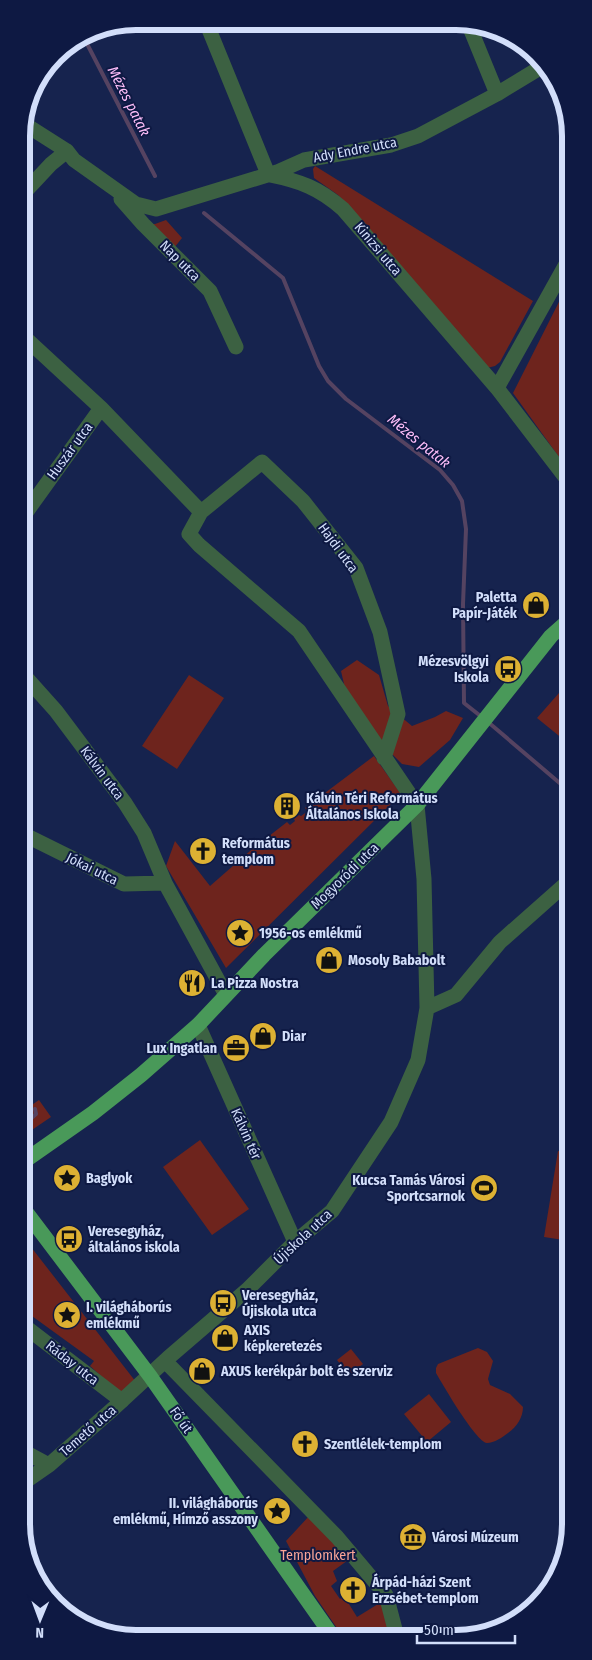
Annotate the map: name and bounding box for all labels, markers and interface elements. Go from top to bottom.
water label: Mézes patak [104,63,154,139]
street label: Ady Endre utca [312,134,398,166]
street label: Kinizsi utca [351,219,405,279]
street label: Nap utca [156,237,204,285]
water label: Mézes patak [384,410,455,472]
street label: Huszár utca [44,419,97,483]
street label: Hajdi utca [314,520,362,576]
place label: Paletta Papír-Játék [452,589,518,622]
shop icon: Paletta Papír-Játék [521,590,551,620]
place label: Mézesvölgyi Iskola [418,653,489,686]
bus stop icon: Mézesvölgyi Iskola [493,654,523,684]
street label: Kálvin utca [76,743,128,803]
place label: Kálvin Téri Református Általános Iskola [305,790,438,823]
building icon: Kálvin Téri Református Általános Iskola [272,791,302,821]
place label: Református templom [222,835,290,868]
church icon: Református templom [188,836,218,866]
street label: Mogyoródi utca [307,839,383,913]
street label: Jókai utca [63,849,121,889]
place icon: 1956-os emlékmű [225,918,255,948]
place label: 1956-os emlékmű [259,925,362,942]
shop icon: Mosoly Bababolt [314,945,344,975]
place label: Mosoly Bababolt [348,952,447,969]
restaurant icon: La Pizza Nostra [177,968,207,998]
place label: La Pizza Nostra [211,975,299,992]
shop icon: Diar [248,1021,278,1051]
place label: Diar [282,1028,307,1045]
office icon: Lux Ingatlan [221,1033,251,1063]
place label: Lux Ingatlan [146,1040,217,1057]
street label: Kálvin tér [227,1106,265,1162]
place icon: Baglyok [52,1163,82,1193]
place label: Baglyok [86,1170,133,1187]
place label: Kucsa Tamás Városi Sportcsarnok [352,1172,466,1205]
sports icon: Kucsa Tamás Városi Sportcsarnok [469,1173,499,1203]
street label: Újiskola utca [270,1205,336,1268]
place label: Veresegyház, általános iskola [87,1223,180,1256]
bus stop icon: Veresegyház, általános iskola [54,1224,84,1254]
place label: Veresegyház, Újiskola utca [241,1287,318,1320]
bus stop icon: Veresegyház, Újiskola utca [208,1288,238,1318]
place label: I. világháborús emlékmű [86,1299,172,1332]
place icon: I. világháborús emlékmű [52,1300,82,1330]
place label: AXIS képkeretezés [243,1322,322,1355]
shop icon: AXIS képkeretezés [210,1323,240,1353]
street label: Ráday utca [42,1337,102,1389]
shop icon: AXUS kerékpár bolt és szerviz [187,1356,217,1386]
place label: AXUS kerékpár bolt és szerviz [220,1363,393,1380]
street label: Temető utca [56,1402,120,1460]
street label: Fő út [166,1404,196,1437]
church icon: Szentlélek-templom [290,1429,320,1459]
place label: Szentlélek-templom [324,1436,442,1453]
place label: II. világháborús emlékmű, Hímző asszony [113,1495,258,1528]
place icon: II. világháborús emlékmű, Hímző asszony [262,1496,292,1526]
museum icon: Városi Múzeum [398,1522,428,1552]
place label: Városi Múzeum [431,1529,519,1546]
park label: Templomkert [280,1547,356,1564]
place label: Árpád-házi Szent Erzsébet-templom [371,1573,479,1607]
church icon: Árpád-házi Szent Erzsébet-templom [338,1575,368,1605]
north arrow [15,1595,65,1645]
scale bar [417,1612,514,1644]
text: 50 m [424,1621,454,1639]
text: N [35,1624,44,1641]

